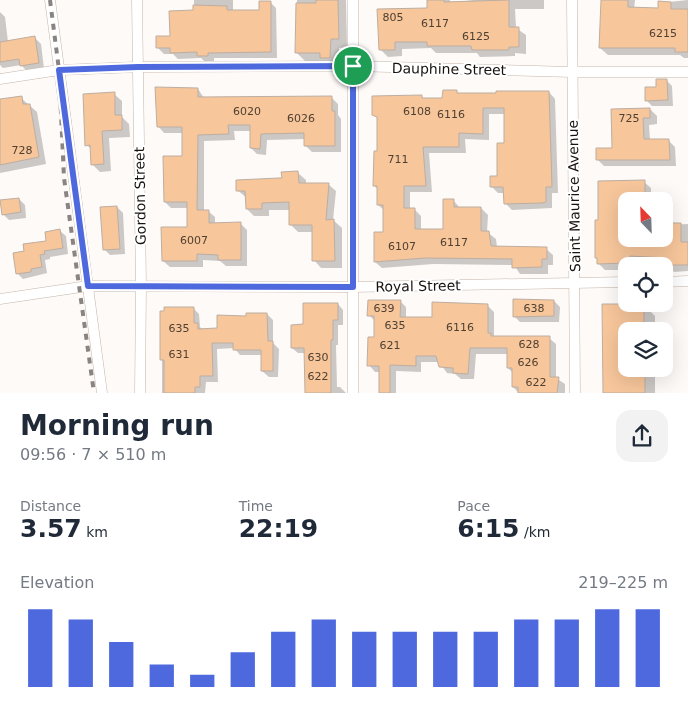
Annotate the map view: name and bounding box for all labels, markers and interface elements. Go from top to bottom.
house number: 805 [383,11,404,24]
house number: 6117 [421,17,449,30]
house number: 6215 [649,27,677,40]
house number: 6125 [462,30,490,43]
pin [332,45,374,87]
icon: arrive [339,52,367,80]
street label: Dauphine Street [392,60,507,78]
house number: 6020 [233,105,261,118]
house number: 6108 [403,105,431,118]
house number: 6116 [437,108,465,121]
house number: 6026 [287,112,315,125]
house number: 725 [619,112,640,125]
street label: Saint Maurice Avenue [565,120,583,272]
house number: 728 [12,144,33,157]
street label: Gordon Street [131,146,149,245]
house number: 711 [388,153,409,166]
north arrow [618,192,672,248]
map controls [618,192,673,377]
house number: 6007 [180,234,208,247]
house number: 6117 [440,236,468,249]
house number: 6107 [388,240,416,253]
button: locate [618,257,673,312]
street label: Royal Street [375,277,461,295]
house number: 639 [374,302,395,315]
house number: 638 [524,302,545,315]
house number: 635 [385,319,406,332]
house number: 6116 [446,321,474,334]
house number: 635 [169,322,190,335]
button: layers [618,322,673,377]
house number: 628 [519,338,540,351]
house number: 621 [380,339,401,352]
house number: 631 [169,348,190,361]
house number: 630 [308,351,329,364]
house number: 626 [518,356,539,369]
house number: 622 [308,370,329,383]
house number: 622 [526,376,547,389]
text: Morning run [20,409,214,442]
button: share [616,410,668,462]
text: 09:56 · 7 × 510 m [20,445,166,464]
text: Distance [20,498,81,514]
text: Time [239,498,273,514]
text: Pace [457,498,490,514]
text: 3.57 [20,514,82,543]
text: 22:19 [239,514,318,543]
text: 6:15 [457,514,520,543]
text: km [82,524,108,540]
text: /km [520,524,550,540]
text: Elevation [20,573,94,592]
text: 219–225 m [578,573,668,592]

